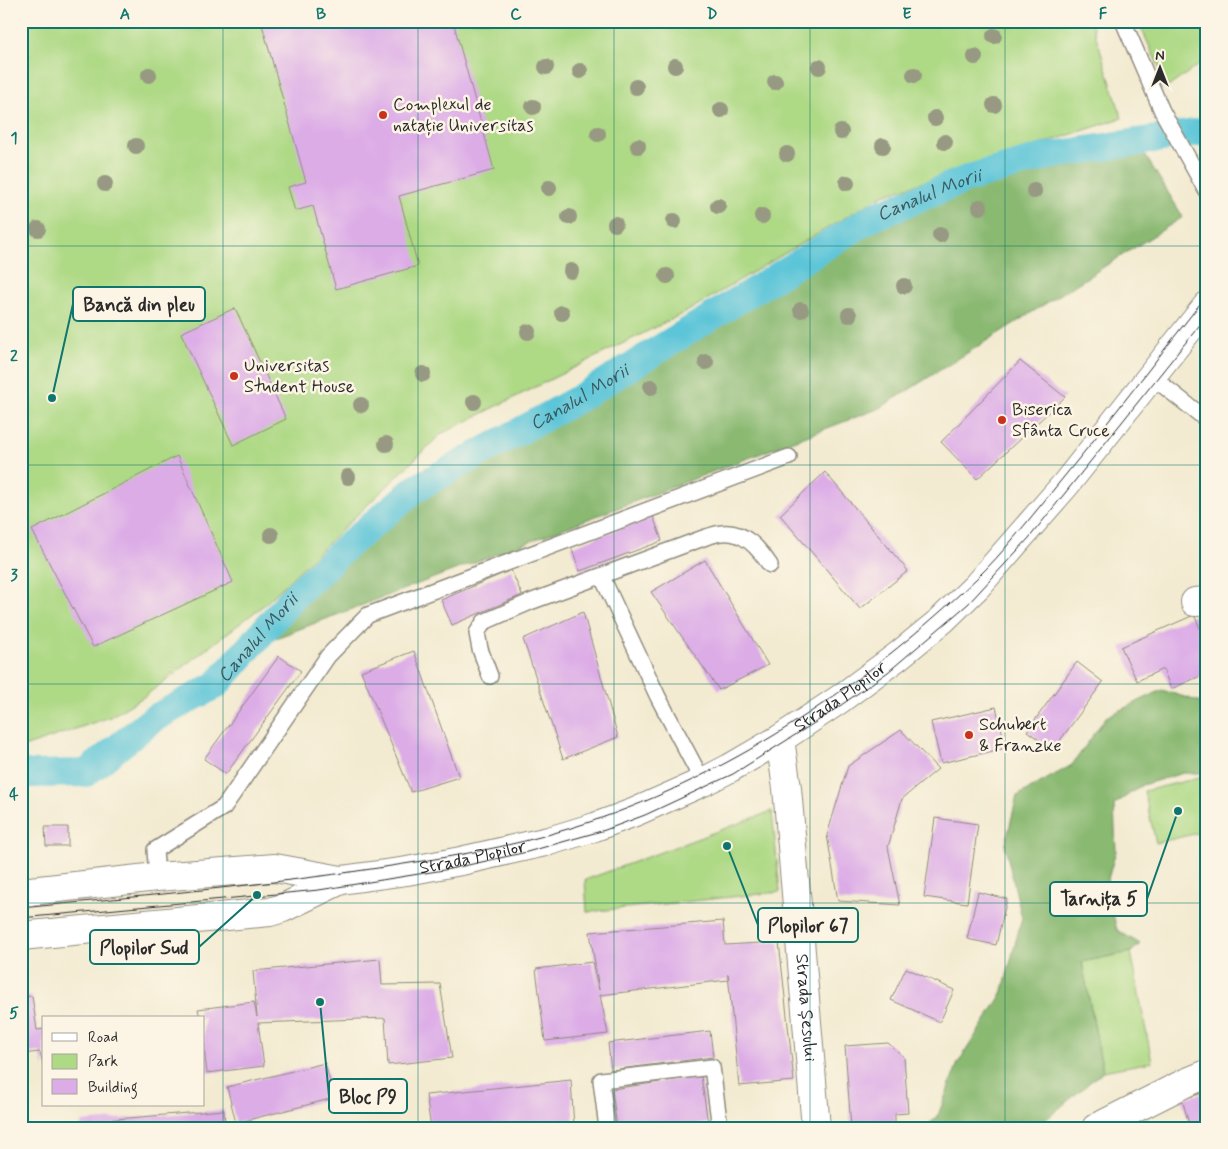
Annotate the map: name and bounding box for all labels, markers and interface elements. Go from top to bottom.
text: A [120,4,130,25]
text: B [316,4,326,25]
text: C [510,4,522,25]
text: D [706,4,718,25]
text: E [902,4,912,25]
text: F [1099,4,1108,25]
north arrow [1136,42,1186,92]
text: N [1155,47,1165,65]
place label: Complexul de natație Universitas [393,93,534,138]
marker: Complexul de natație Universitas [377,109,389,121]
text: 1 [10,128,18,149]
water label: Canalul Morii [873,162,987,227]
callout: Bancă din pleu [73,287,205,321]
text: Bancă din pleu [83,293,195,318]
text: 2 [10,346,18,367]
place label: Universitas Student House [244,354,354,399]
water label: Canalul Morii [525,357,636,436]
marker: Universitas Student House [228,370,240,382]
place label: Biserica Sfânta Cruce [1012,398,1110,443]
marker: Biserica Sfânta Cruce [996,414,1008,426]
text: 3 [10,565,18,586]
water label: Canalul Morii [212,586,305,687]
street label: Strada Plopilor [789,656,893,738]
place label: Schubert & Franzke [979,713,1062,758]
marker: Schubert & Franzke [963,729,975,741]
text: 4 [9,784,19,805]
street label: Strada Plopilor [417,834,529,880]
callout: Tarnița 5 [1050,882,1147,916]
text: Tarnița 5 [1060,887,1138,912]
callout: Plopilor 67 [758,908,858,942]
text: Plopilor 67 [768,914,849,939]
callout: Plopilor Sud [90,930,199,964]
text: Plopilor Sud [100,936,189,961]
street label: Strada Șesului [789,953,822,1063]
text: 5 [9,1003,19,1024]
legend [42,1016,205,1106]
text: Road [88,1028,118,1048]
text: Park [88,1052,118,1072]
text: Building [88,1078,138,1099]
callout: Bloc P9 [329,1079,407,1113]
text: Bloc P9 [339,1085,398,1110]

